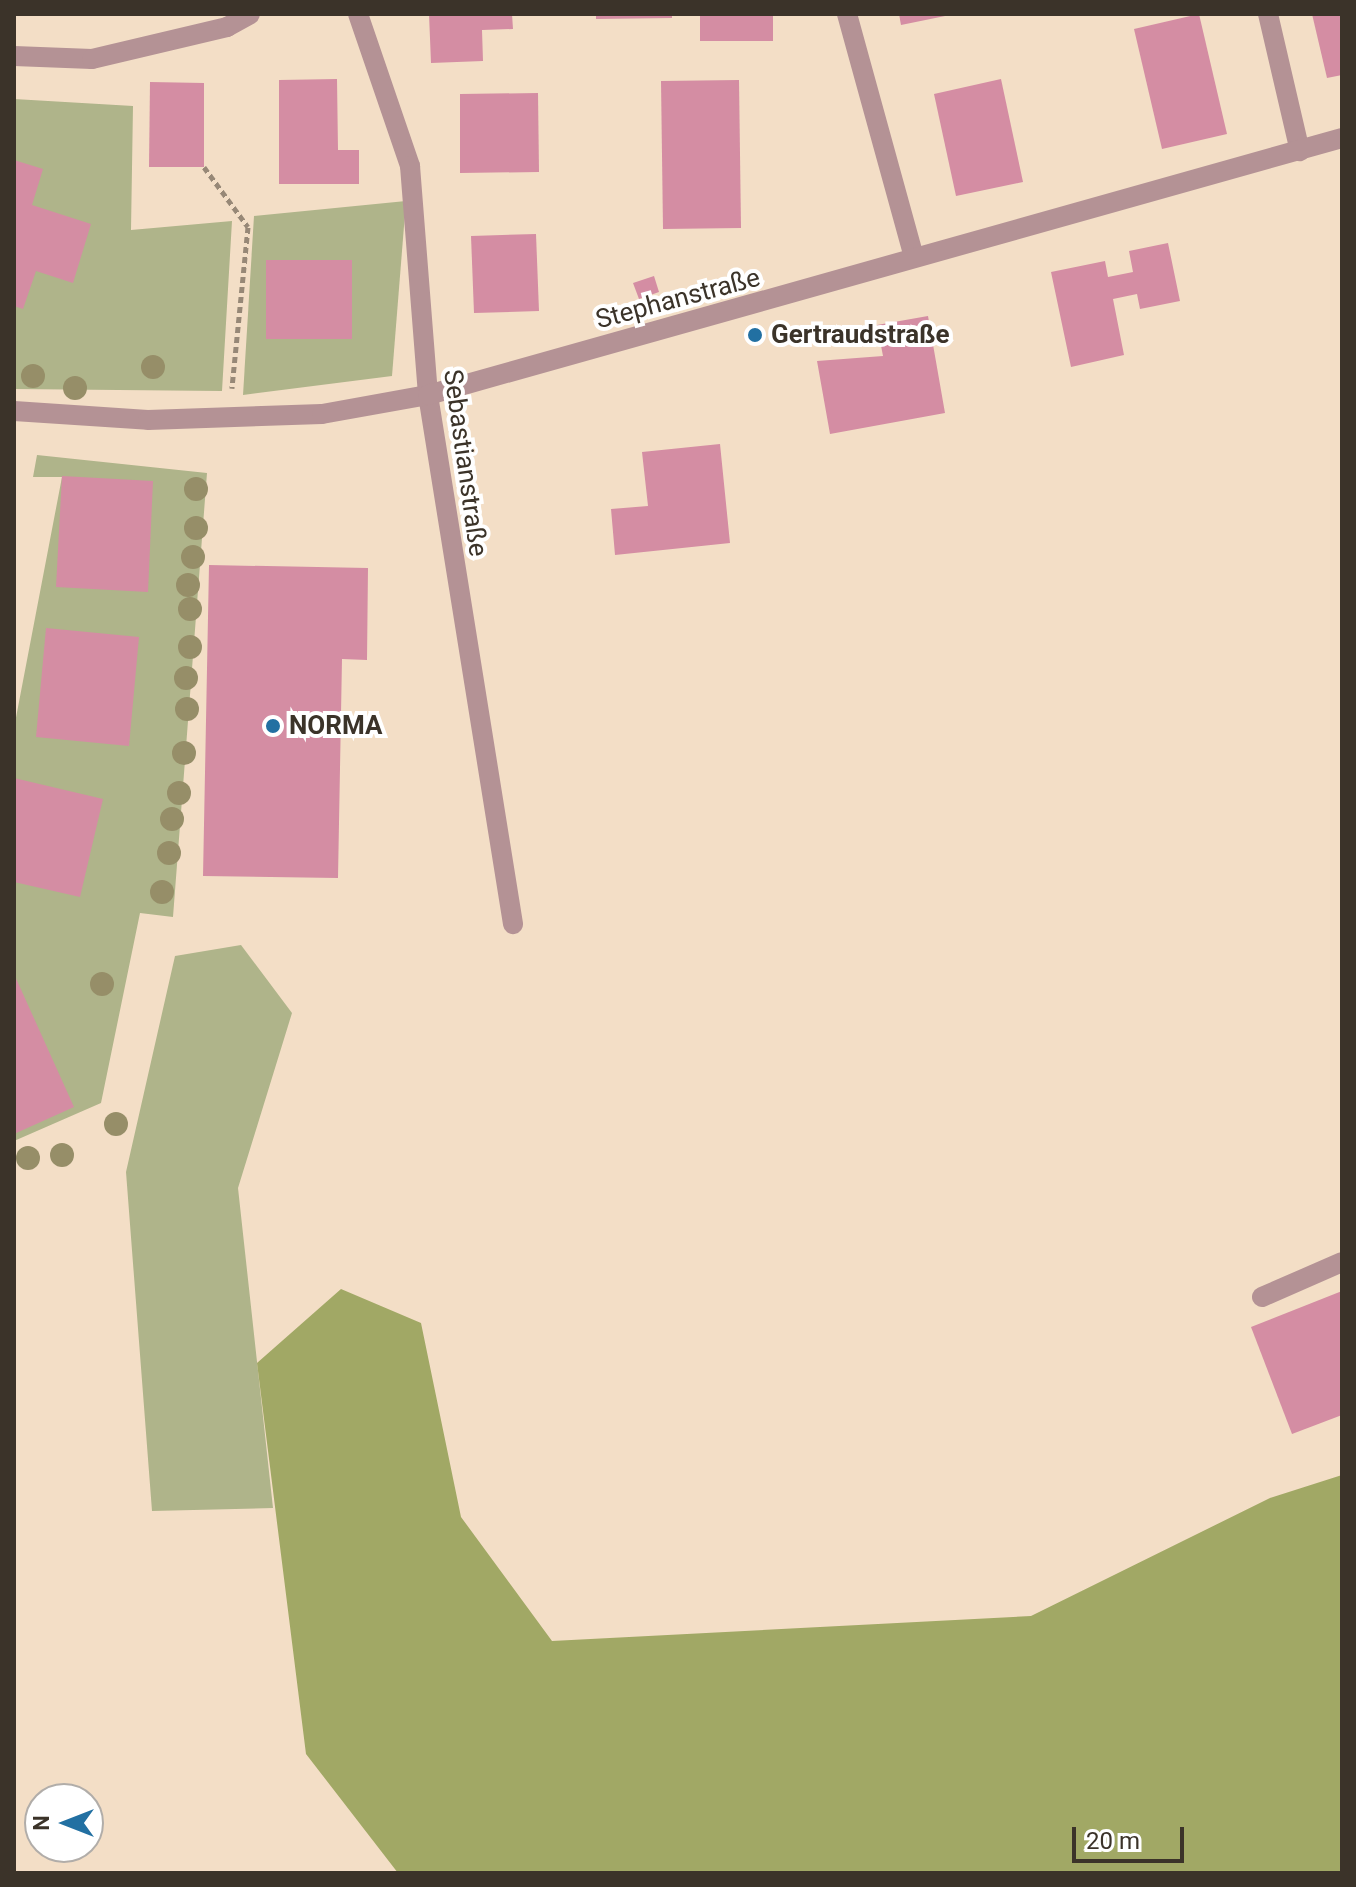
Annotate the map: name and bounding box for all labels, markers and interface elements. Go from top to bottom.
street label: Stephanstraße [592,262,764,336]
place label: Gertraudstraße [771,319,950,351]
marker: Gertraudstraße [746,326,764,344]
street label: Sebastianstraße [436,368,494,558]
place label: NORMA [289,710,382,742]
marker: NORMA [264,717,282,735]
north arrow [24,1783,104,1863]
scale bar [1076,1811,1188,1861]
text: N [29,1815,54,1831]
text: 20 m [1086,1827,1140,1855]

